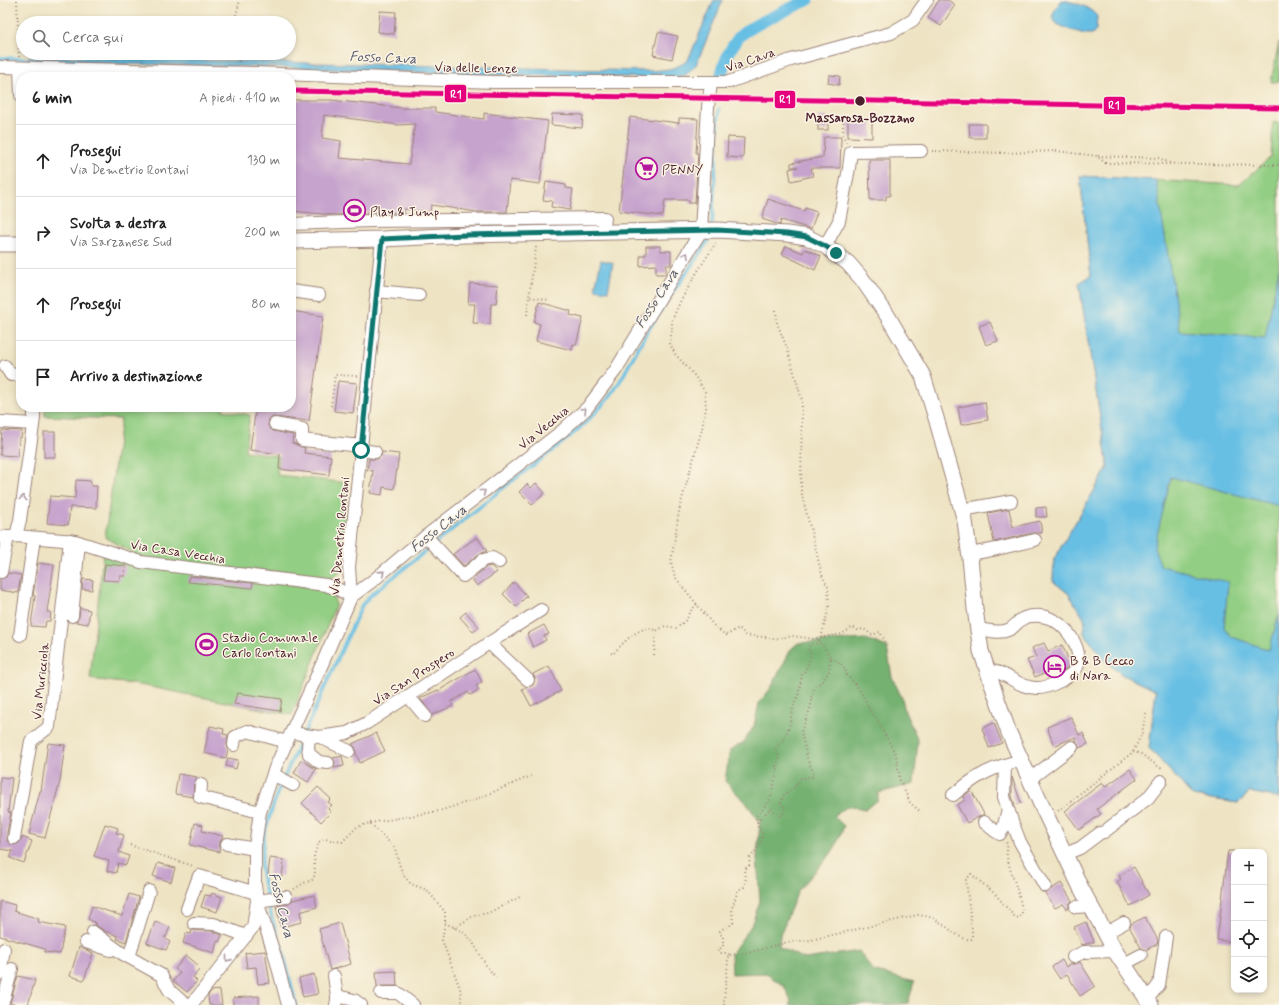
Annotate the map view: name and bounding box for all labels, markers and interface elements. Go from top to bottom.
search box [16,16,296,60]
icon: search [30,27,52,49]
text: Cerca qui [62,28,123,48]
street label: Via Cava [723,44,778,77]
water label: Fosso Cava [349,48,417,68]
street label: Via delle Lenze [434,59,518,78]
line badge: R1 [444,84,467,103]
text: 6 min [32,87,72,109]
text: R1 [450,88,462,102]
text: A piedi · 410 m [199,90,280,107]
line badge: R1 [774,90,796,109]
text: R1 [779,93,791,107]
marker: Massarosa-Bozzano [853,94,867,108]
line badge: R1 [1103,96,1126,115]
text: R1 [1108,99,1120,113]
place label: Massarosa-Bozzano [805,110,915,127]
text: Prosegui [70,142,121,162]
icon: ahead [32,150,54,172]
text: 130 m [247,152,280,169]
supermarket icon: PENNY [634,156,660,182]
text: Via Demetrio Rontani [70,162,189,179]
place label: PENNY [662,162,704,179]
sports icon: Play & Jump [341,198,367,224]
place label: Play & Jump [370,204,439,221]
text: Svolta a destra [70,214,167,234]
icon: right [32,222,54,244]
text: 200 m [245,224,280,241]
text: Via Sarzanese Sud [70,234,172,251]
route end [827,244,845,262]
one-way arrow [682,252,689,259]
water label: Fosso Cava [631,266,683,332]
icon: ahead [32,294,54,316]
text: Prosegui [70,295,121,315]
text: 80 m [251,296,280,313]
icon: arrive [32,366,54,388]
text: Arrivo a destinazione [70,367,203,387]
street label: Via Vecchia [515,402,573,454]
one-way arrow [579,407,587,415]
route start [352,441,370,459]
street label: Via Demetrio Rontani [327,476,354,596]
one-way arrow [479,490,486,497]
one-way arrow [18,495,27,501]
water label: Fosso Cava [407,501,471,557]
street label: Via Casa Vecchia [129,537,226,568]
one-way arrow [377,571,385,578]
place label: Stadio Comunale Carlo Rontani [222,630,318,662]
sports icon: Stadio Comunale Carlo Rontani [194,631,220,657]
street label: Via Muricciola [29,641,54,721]
street label: Via San Prospero [370,645,458,710]
place label: B & B Cecco di Nara [1070,653,1134,685]
hotel icon: B & B Cecco di Nara [1042,654,1068,680]
map controls [1231,849,1267,993]
button: + [1231,849,1267,885]
water label: Fosso Cava [264,871,298,940]
button: − [1231,885,1267,921]
button: locate [1231,921,1267,957]
one-way arrow [226,954,233,961]
button: layers [1231,957,1267,993]

